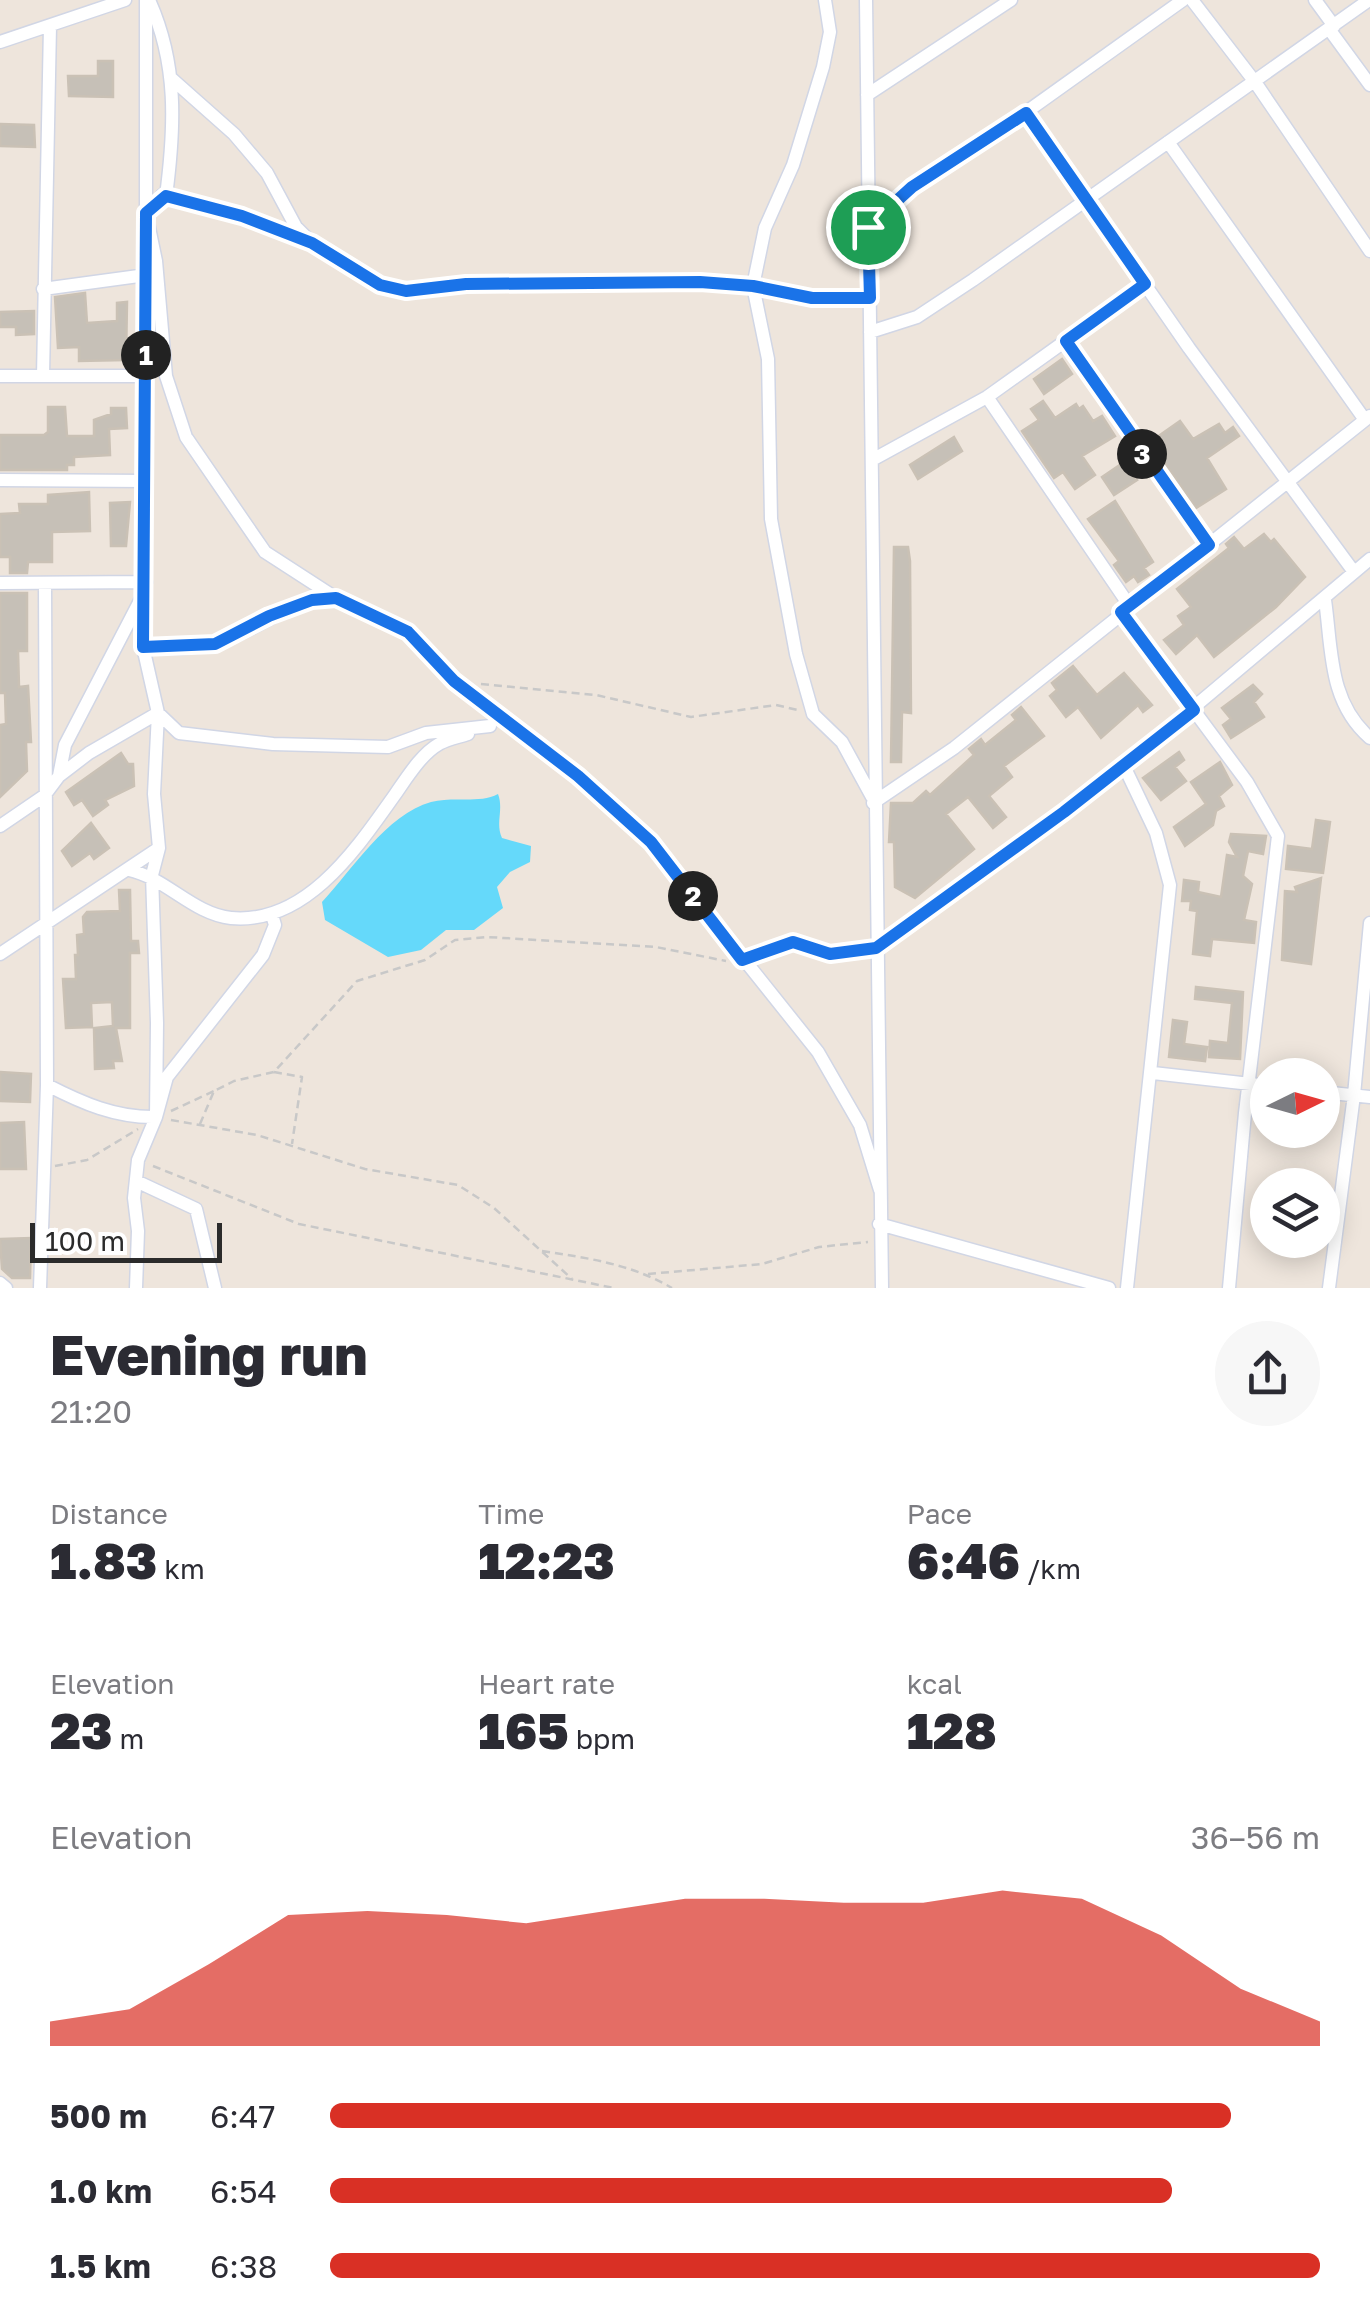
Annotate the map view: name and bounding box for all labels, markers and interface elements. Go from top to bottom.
pin [826,185,911,270]
icon: arrive [841,200,896,255]
pin: 1 [121,330,171,380]
text: 1 [139,338,153,371]
pin: 3 [1117,429,1167,479]
text: 3 [1133,437,1151,470]
pin: 2 [668,871,718,921]
text: 2 [684,879,702,912]
north arrow [1250,1058,1340,1148]
map controls [1250,1058,1340,1258]
button: layers [1250,1168,1340,1258]
scale bar [30,1218,222,1262]
text: 100 m [45,1224,125,1257]
text: Evening run [50,1321,368,1387]
button: share [1215,1321,1320,1426]
text: 21:20 [50,1392,132,1430]
text: Distance [50,1497,168,1530]
text: Time [478,1497,544,1530]
text: Pace [907,1497,972,1530]
text: 1.83 [50,1530,157,1590]
text: 12:23 [478,1530,615,1590]
text: 6:46 [907,1530,1020,1590]
text: km [157,1552,205,1585]
text: /km [1020,1552,1081,1585]
text: Elevation [50,1667,175,1700]
text: Heart rate [478,1667,615,1700]
text: kcal [907,1667,962,1700]
text: 23 [50,1700,113,1760]
text: 165 [478,1700,569,1760]
text: 128 [907,1700,997,1760]
text: m [113,1722,144,1755]
text: bpm [569,1722,635,1755]
text: Elevation [50,1818,192,1856]
text: 36–56 m [1191,1818,1320,1856]
text: 500 m [50,2097,147,2135]
text: 6:47 [210,2097,275,2135]
text: 1.0 km [50,2172,152,2210]
text: 6:54 [210,2172,277,2210]
text: 1.5 km [50,2247,151,2285]
text: 6:38 [210,2247,277,2285]

